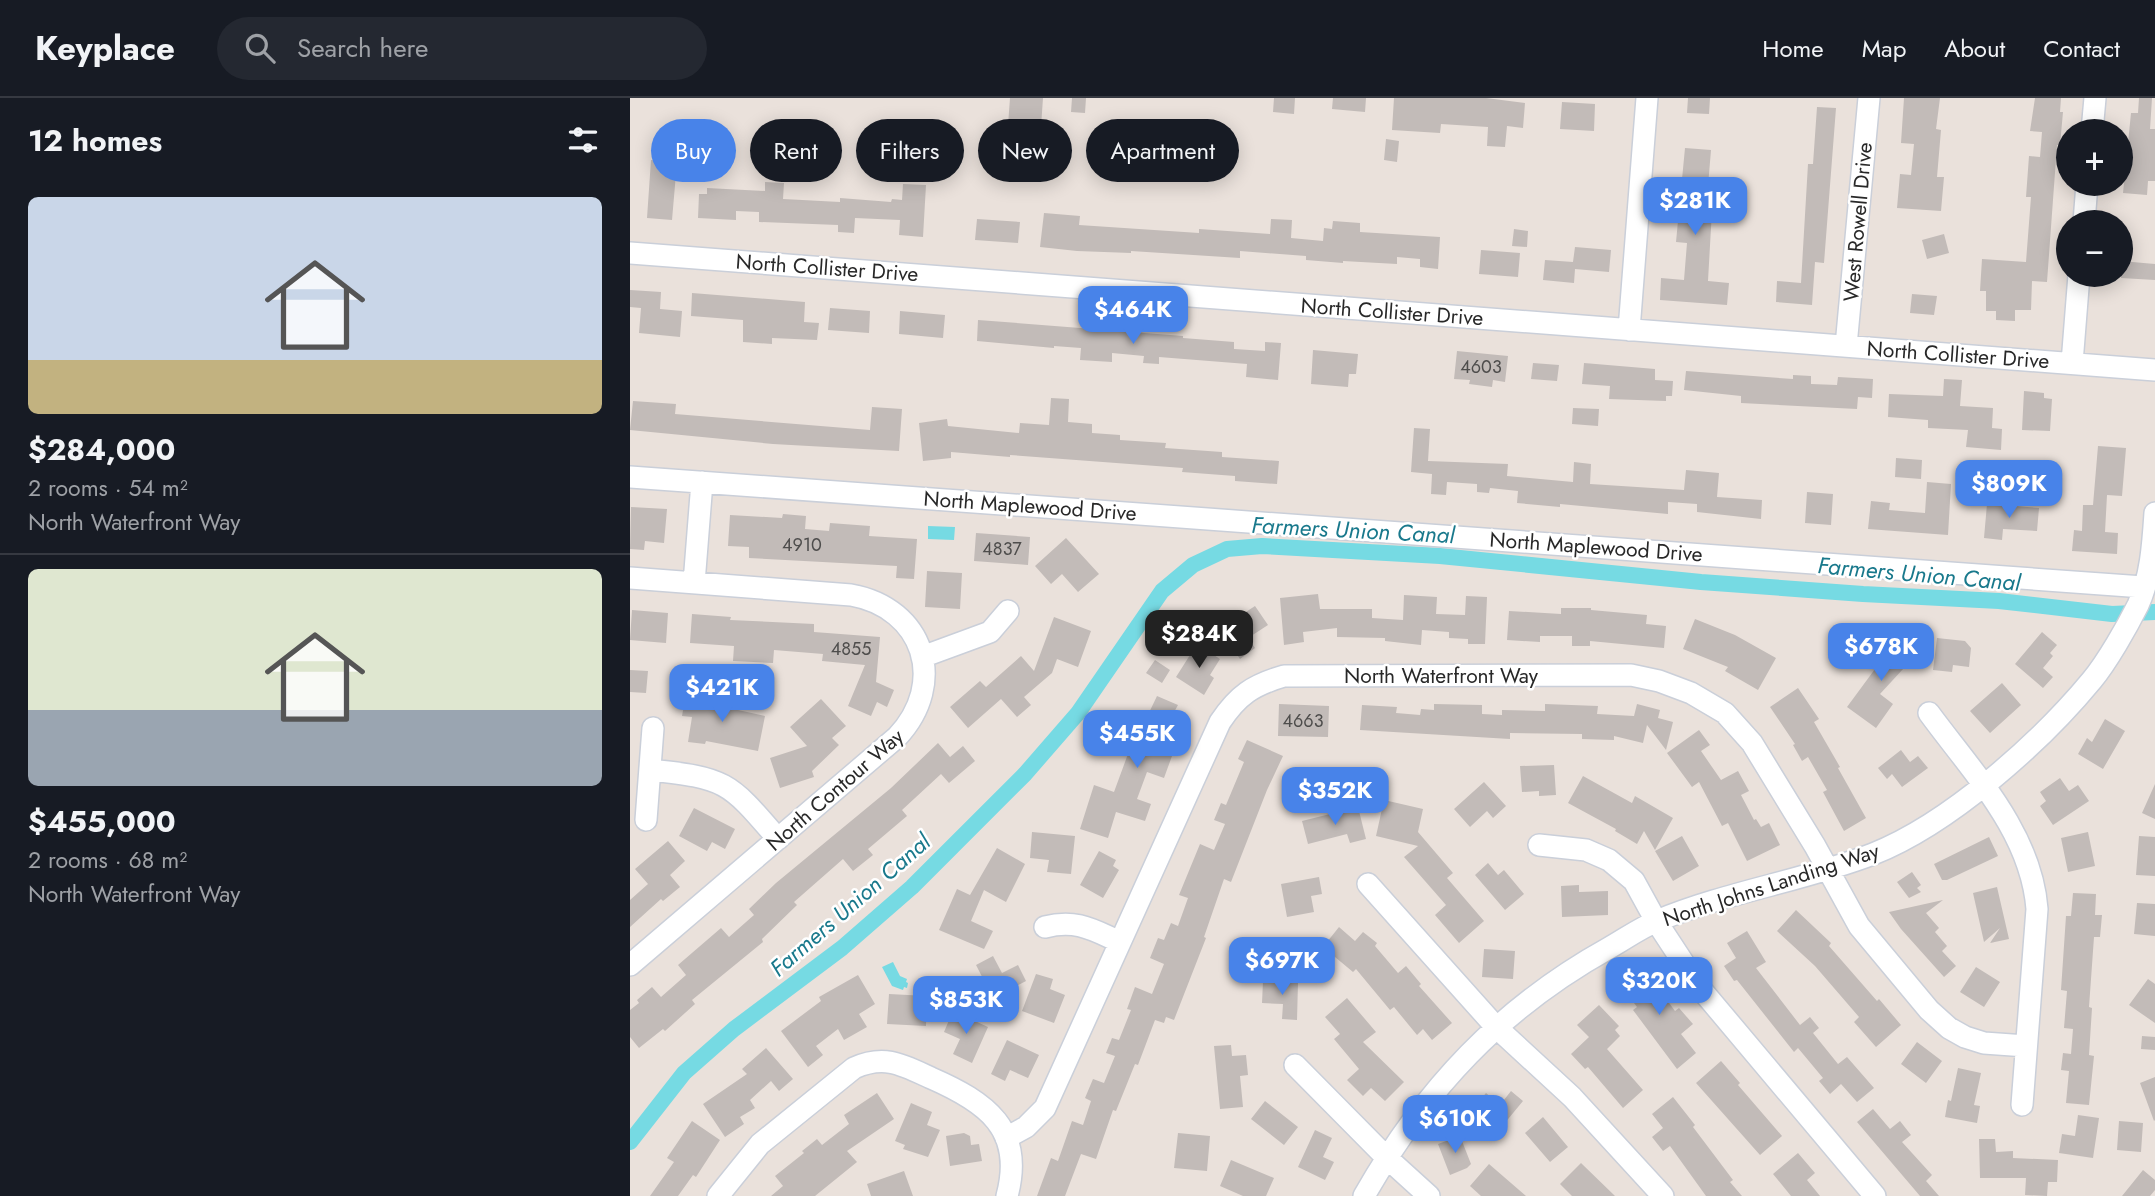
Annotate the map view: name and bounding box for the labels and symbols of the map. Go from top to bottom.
street label: West Rowell Drive [1836,141,1880,303]
pin: $281K [1646,178,1744,237]
street label: North Collister Drive [735,247,919,289]
pin: $464K [1084,286,1182,346]
street label: North Collister Drive [1300,291,1484,333]
street label: North Collister Drive [1866,334,2050,376]
house number: 4603 [1460,354,1502,380]
pin: $809K [1960,460,2058,520]
street label: North Maplewood Drive [922,484,1138,528]
water label: Farmers Union Canal [1251,508,1456,552]
street label: North Maplewood Drive [1488,525,1704,569]
house number: 4910 [782,532,822,558]
house number: 4837 [982,536,1022,562]
water label: Farmers Union Canal [1816,548,2023,600]
pin: $284K [1150,610,1248,670]
pin: $678K [1832,624,1930,683]
house number: 4855 [831,636,871,662]
street label: North Waterfront Way [1344,661,1539,691]
pin: $421K [673,664,771,724]
house number: 4663 [1282,708,1324,734]
pin: $455K [1088,710,1186,770]
street label: North Contour Way [760,721,911,858]
pin: $352K [1286,768,1384,827]
water label: Farmers Union Canal [762,825,938,984]
street label: North Johns Landing Way [1659,836,1884,934]
pin: $697K [1233,937,1331,997]
pin: $320K [1610,958,1708,1017]
pin: $853K [917,976,1015,1036]
pin: $610K [1406,1096,1504,1155]

